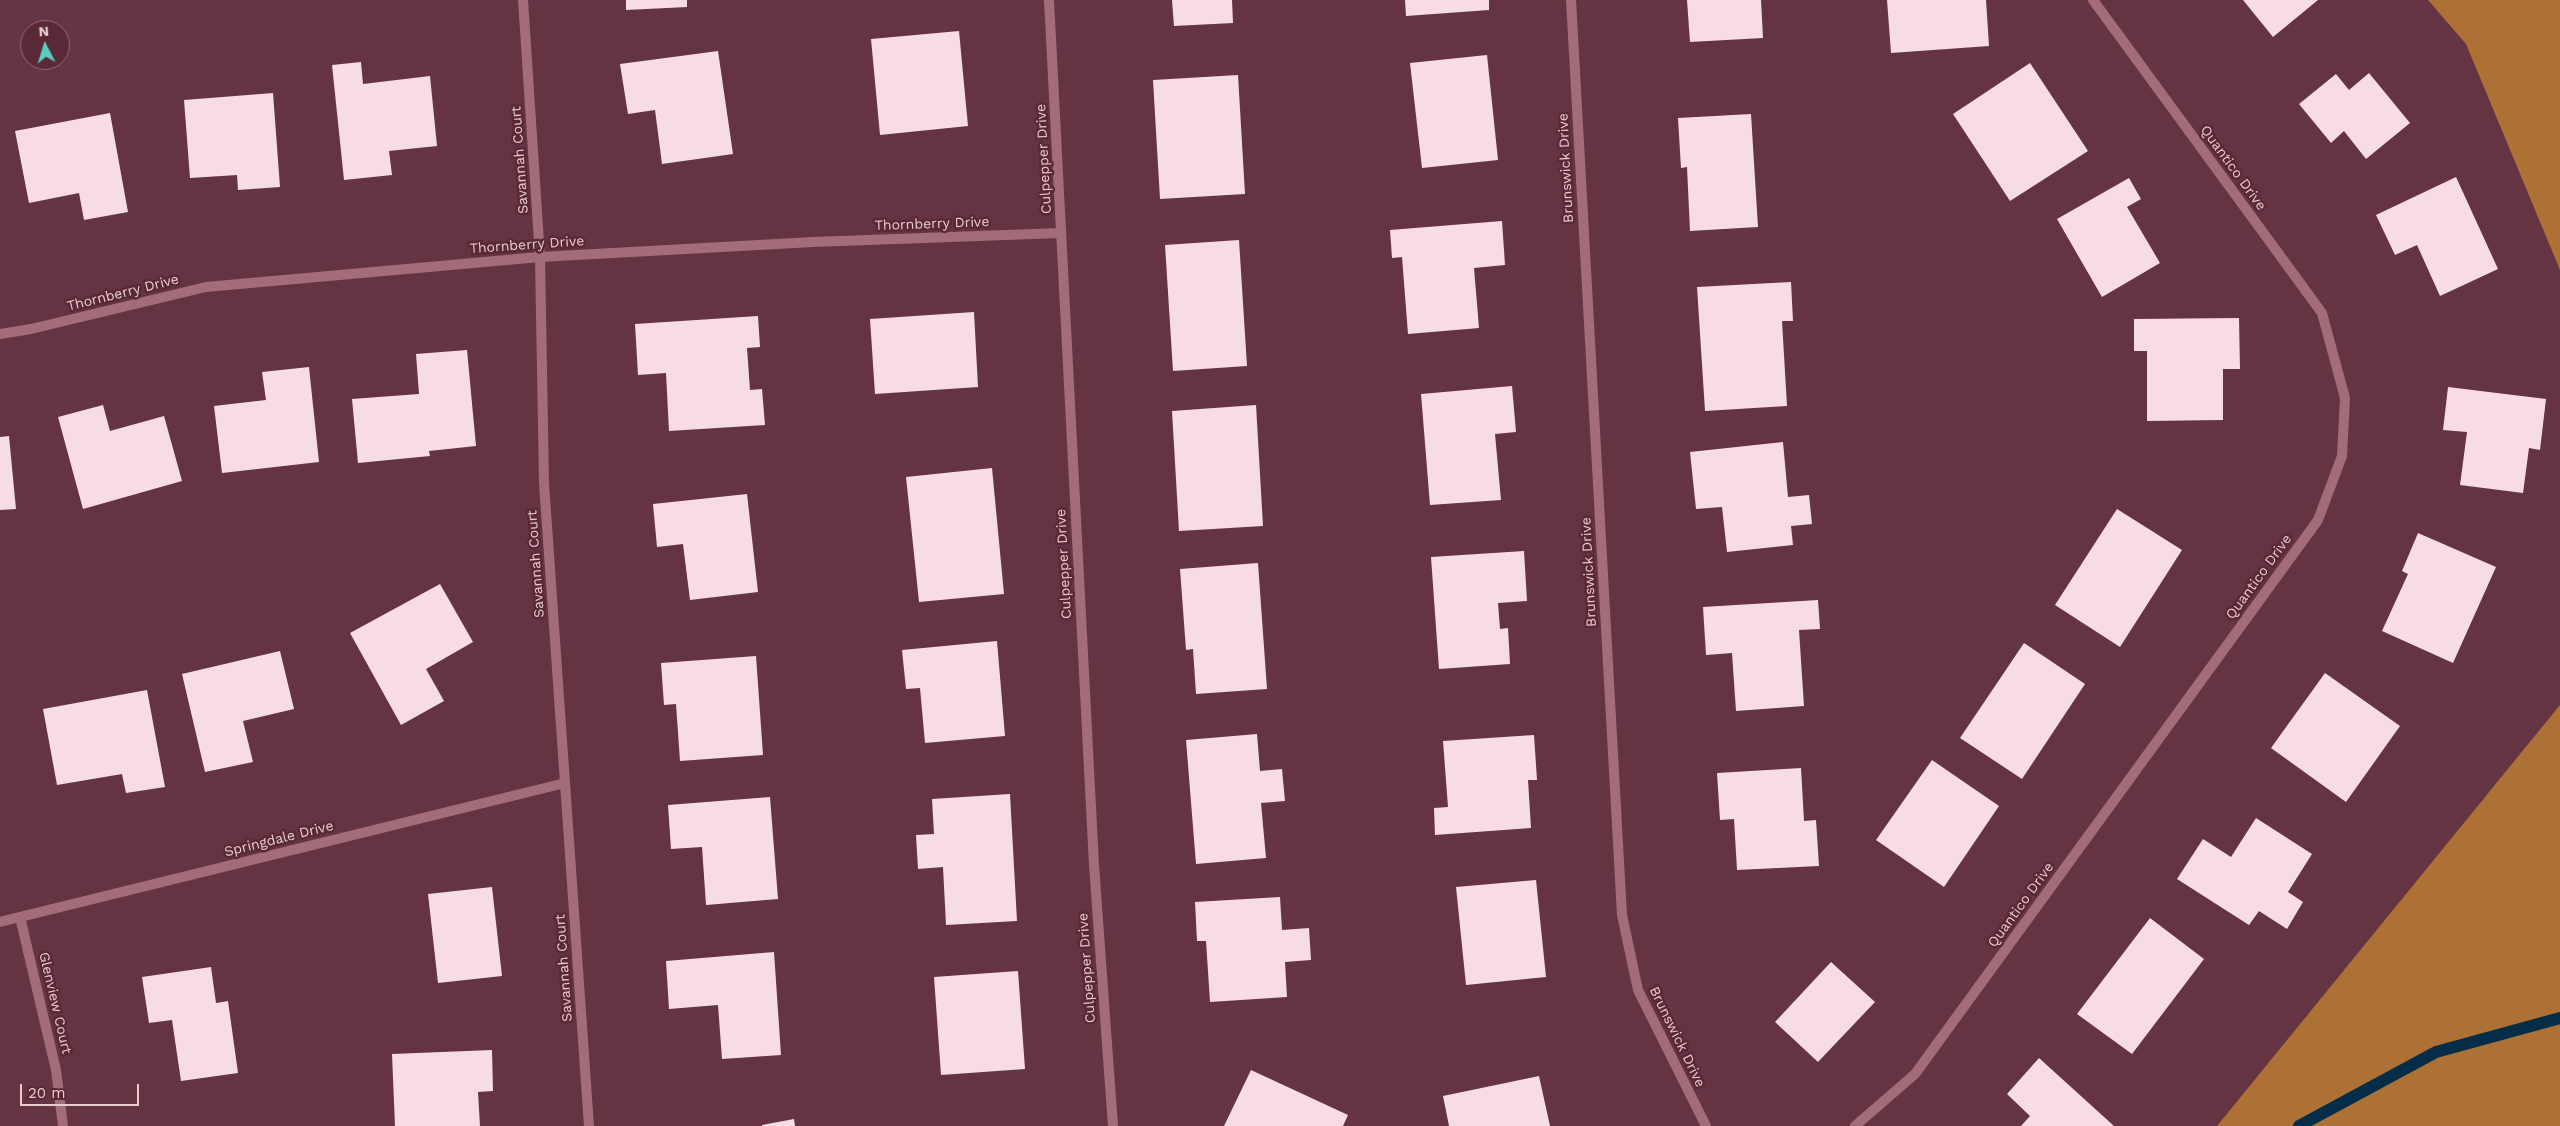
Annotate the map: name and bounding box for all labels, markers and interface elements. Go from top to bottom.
north arrow [20,20,70,70]
text: N [38,23,50,39]
street label: Culpepper Drive [1033,103,1055,215]
street label: Savannah Court [508,106,532,214]
street label: Brunswick Drive [1555,113,1577,223]
street label: Quantico Drive [2197,122,2269,214]
street label: Thornberry Drive [874,214,990,234]
street label: Thornberry Drive [469,233,585,257]
street label: Thornberry Drive [65,271,181,315]
street label: Culpepper Drive [1053,508,1075,620]
street label: Savannah Court [524,510,548,618]
street label: Brunswick Drive [1578,517,1600,627]
street label: Quantico Drive [2223,531,2295,623]
street label: Springdale Drive [223,817,335,861]
street label: Quantico Drive [1985,859,2057,951]
street label: Culpepper Drive [1075,912,1099,1024]
street label: Savannah Court [552,914,576,1022]
street label: Glenview Court [35,950,75,1056]
street label: Brunswick Drive [1645,984,1709,1090]
scale bar [22,1074,141,1106]
text: 20 m [28,1084,66,1102]

